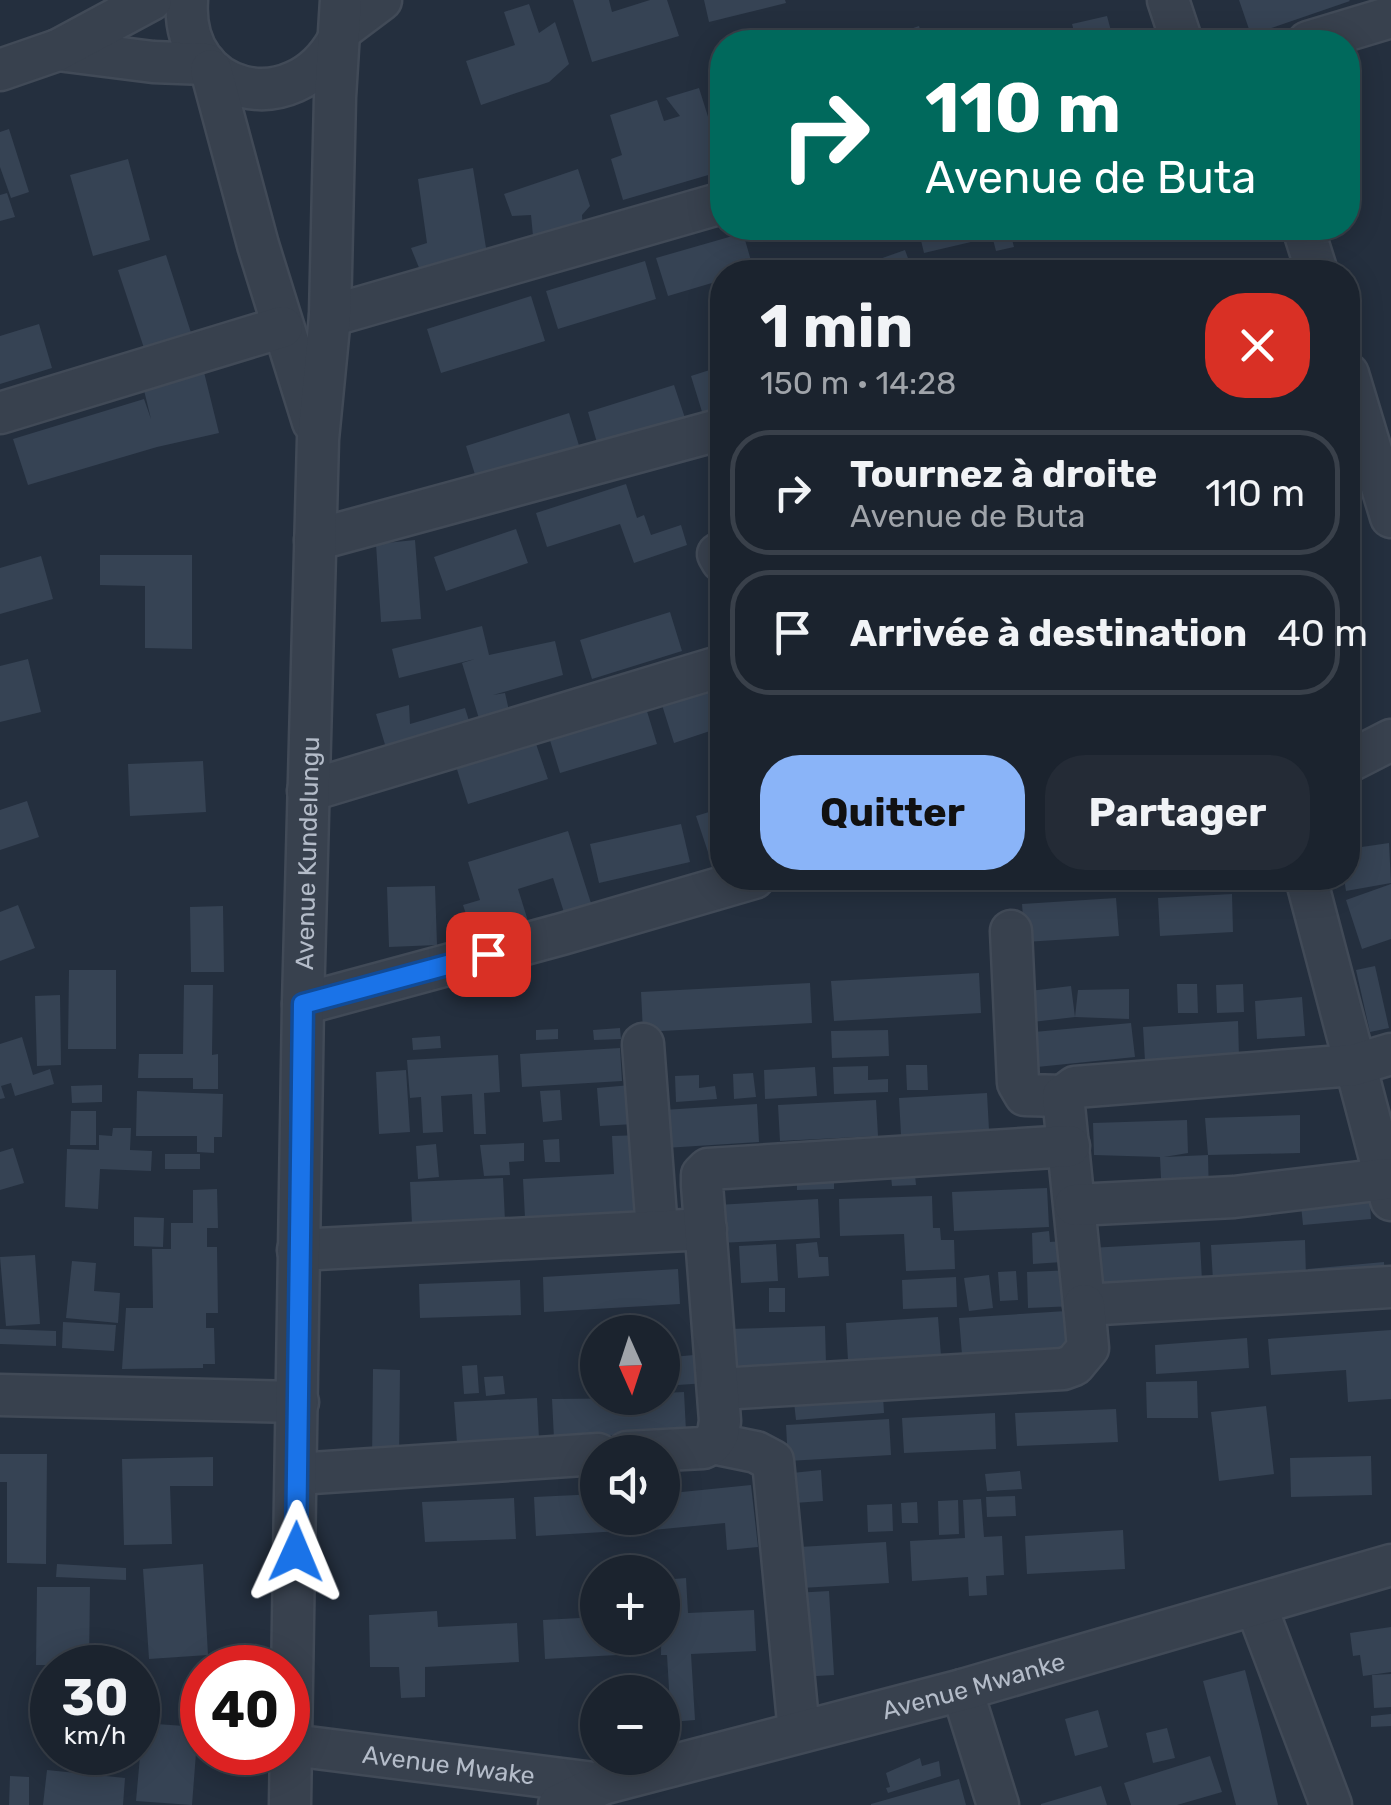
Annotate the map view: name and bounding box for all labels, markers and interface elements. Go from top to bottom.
text: 110 m [925,67,1121,150]
icon: right [760,70,890,200]
text: Avenue de Buta [925,151,1256,204]
text: 1 min [760,291,913,362]
button: close [1205,293,1310,398]
text: 150 m · 14:28 [760,364,956,402]
text: Tournez à droite [850,451,1157,497]
icon: right [765,465,820,520]
text: 110 m [1205,470,1305,516]
text: Avenue de Buta [850,497,1086,535]
icon: arrive [765,605,820,660]
text: Arrivée à destination [850,610,1247,656]
text: 40 m [1277,610,1368,656]
street label: Avenue Kundelungu [290,736,325,970]
button: Quitter [760,755,1025,870]
button: Partager [1045,755,1310,870]
pin [446,912,531,997]
icon: arrive [461,927,516,982]
north arrow [580,1315,680,1415]
map controls [580,1315,680,1775]
button: sound [580,1435,680,1535]
position arrow [244,1500,348,1604]
button: + [580,1555,680,1655]
speed limit sign: 40 [180,1645,310,1775]
street label: Avenue Mwanke [879,1647,1068,1725]
text: 30 [62,1668,128,1728]
button: − [580,1675,680,1775]
text: km/h [64,1721,126,1750]
street label: Avenue Mwake [361,1740,537,1790]

